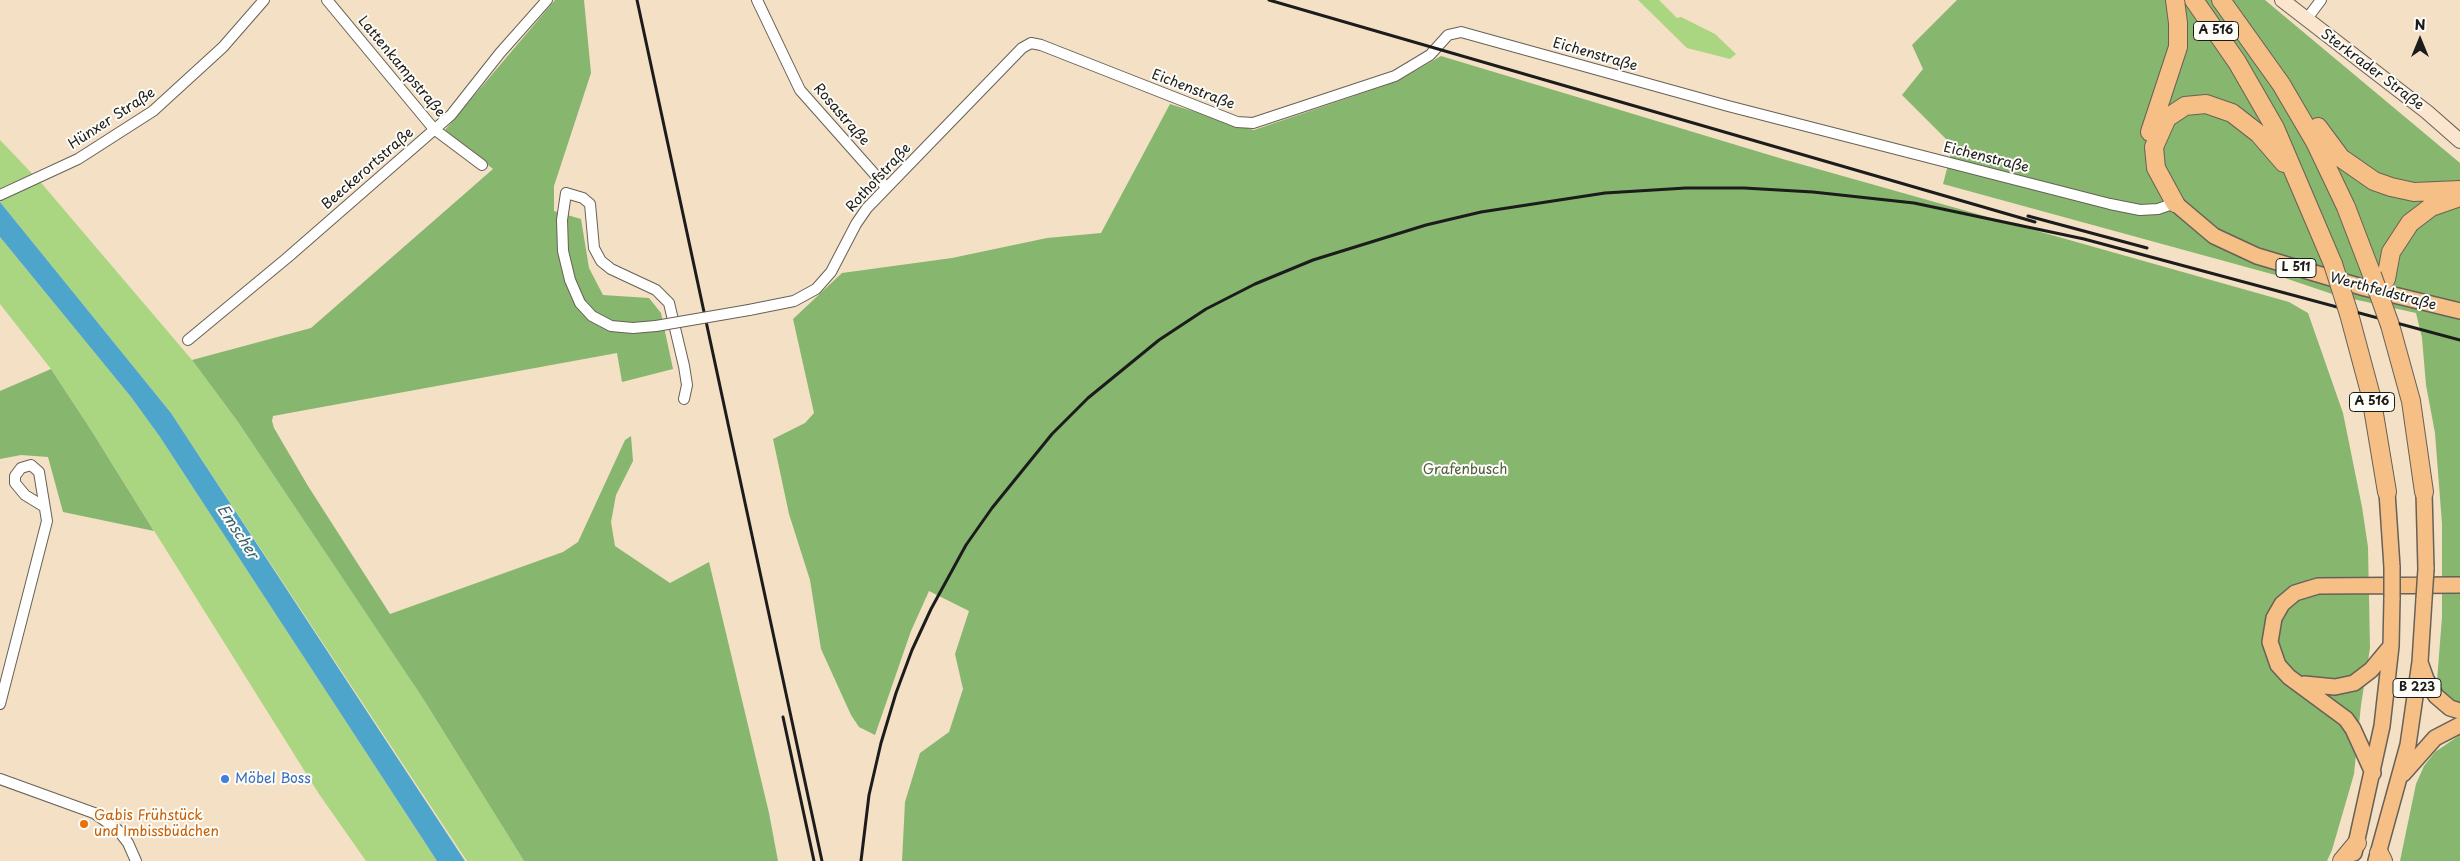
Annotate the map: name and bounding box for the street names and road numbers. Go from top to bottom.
street label: Lattenkampstraße [354,13,448,121]
road number: A 516 [2194,22,2238,40]
street label: Sterkrader Straße [2317,26,2427,114]
street label: Eichenstraße [1551,35,1639,75]
street label: Eichenstraße [1149,66,1237,114]
street label: Rosastraße [809,81,873,149]
street label: Hünxer Straße [66,85,158,153]
street label: Beeckerortstraße [319,125,417,213]
street label: Eichenstraße [1942,139,2030,177]
street label: Rothofstraße [843,140,915,216]
road number: L 511 [2276,258,2316,278]
street label: Werthfeldstraße [2328,270,2438,314]
road number: A 516 [2350,392,2394,412]
road number: B 223 [2393,678,2441,698]

